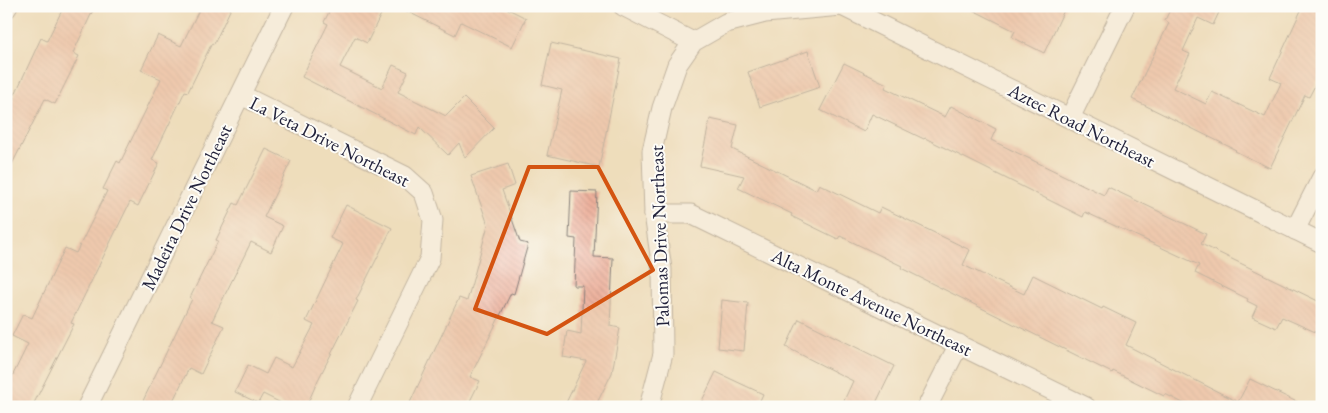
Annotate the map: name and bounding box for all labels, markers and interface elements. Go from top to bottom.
street label: Aztec Road Northeast [1003,77,1160,173]
street label: La Veta Drive Northeast [246,90,414,193]
street label: Madeira Drive Northeast [135,120,238,294]
street label: Palomas Drive Northeast [644,145,675,327]
street label: Alta Monte Avenue Northeast [766,242,976,362]

